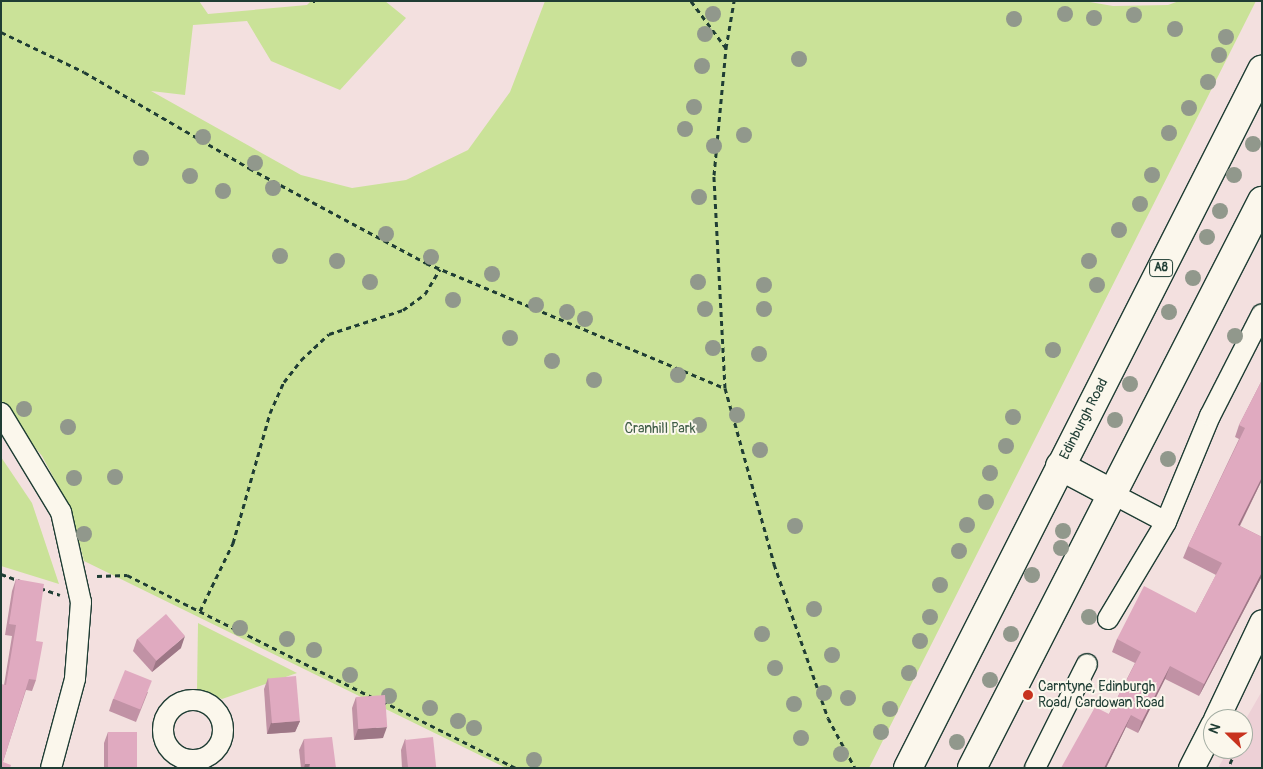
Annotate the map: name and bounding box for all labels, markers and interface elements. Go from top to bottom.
road number: A8 [1148,258,1174,278]
street label: Edinburgh Road [1056,375,1112,463]
park label: Cranhill Park [624,421,696,437]
place label: Carntyne, Edinburgh Road/ Cardowan Road [1038,679,1164,712]
marker: Carntyne, Edinburgh Road/ Cardowan Road [1022,689,1034,701]
north arrow [1203,709,1253,759]
text: N [1205,721,1224,736]

